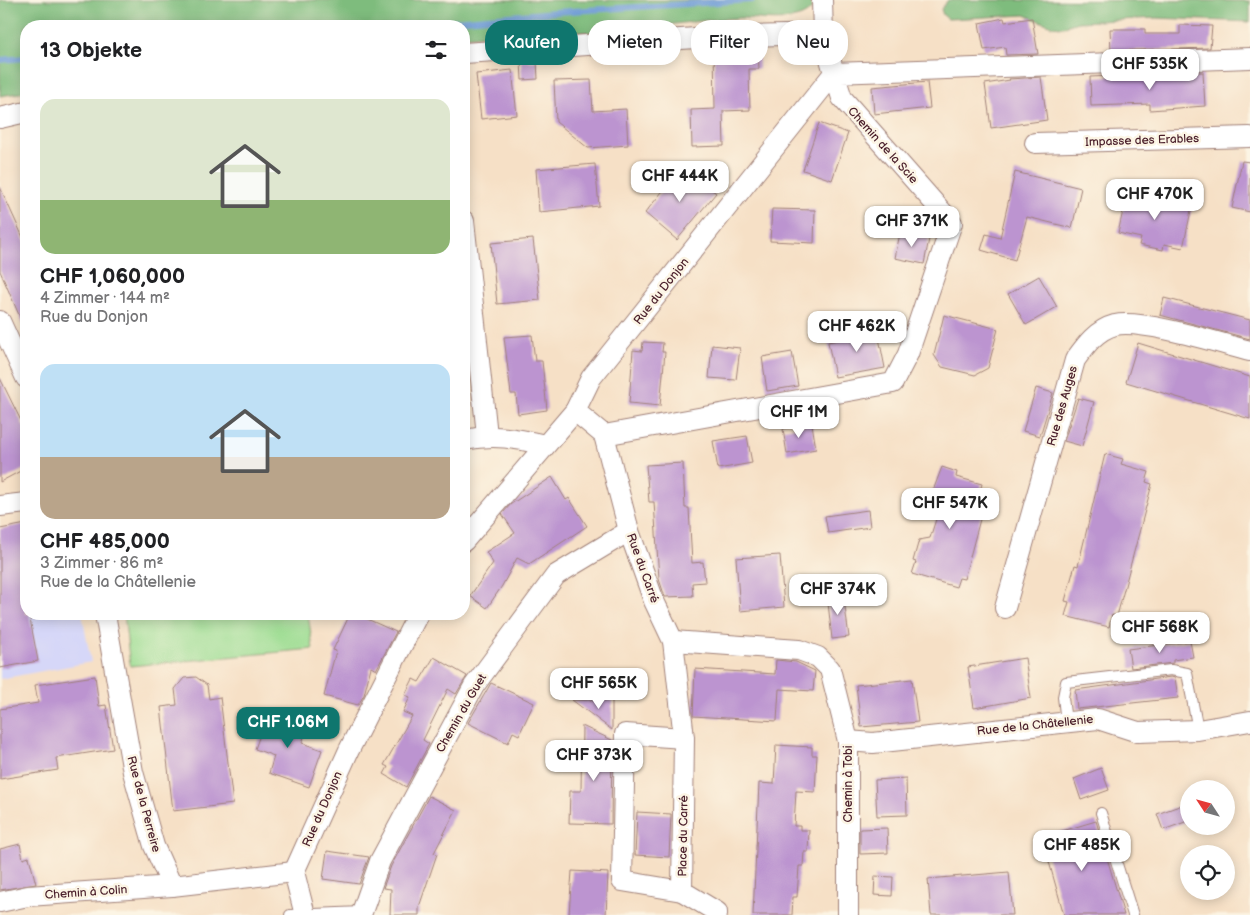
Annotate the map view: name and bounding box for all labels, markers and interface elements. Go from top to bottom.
chip: Kaufen [485,20,578,65]
chip: Mieten [588,20,681,65]
chip: Filter [691,20,768,65]
chip: Neu [778,20,848,65]
icon: filters [422,36,450,64]
text: 13 Objekte [40,38,142,63]
pin: CHF 535K [1098,48,1202,91]
text: CHF 535K [1112,55,1188,74]
street label: Chemin de la Scie [844,104,921,187]
icon: home [200,131,290,221]
street label: Impasse des Erables [1085,131,1199,150]
pin: CHF 444K [628,160,732,203]
text: CHF 444K [642,167,718,186]
pin: CHF 470K [1103,178,1207,221]
text: CHF 470K [1117,185,1193,204]
pin: CHF 371K [860,206,964,248]
text: CHF 371K [876,212,948,231]
street label: Rue du Donjon [631,255,692,328]
text: CHF 1,060,000 [40,264,185,289]
text: 4 Zimmer · 144 m² [40,289,170,308]
text: Rue du Donjon [40,308,148,327]
pin: CHF 462K [805,310,909,353]
text: CHF 462K [819,317,895,336]
street label: Rue des Auges [1044,364,1081,448]
icon: home [200,396,290,486]
pin: CHF 1M [758,396,840,439]
text: CHF 1M [770,403,828,422]
pin: CHF 547K [898,488,1002,530]
text: CHF 547K [912,494,988,513]
text: CHF 485,000 [40,529,170,554]
street label: Rue du Carré [623,531,662,605]
text: 3 Zimmer · 86 m² [40,554,163,573]
text: Rue de la Châtellenie [40,573,196,592]
pin: CHF 374K [786,574,890,616]
text: CHF 374K [800,580,876,599]
pin: CHF 568K [1108,612,1212,654]
text: CHF 568K [1122,618,1198,637]
pin: CHF 565K [547,668,651,710]
street label: Chemin du Guet [433,671,490,755]
text: CHF 565K [561,674,637,693]
pin: CHF 1.06M [231,706,345,749]
street label: Rue de la Châtellenie [976,712,1094,739]
text: CHF 1.06M [248,713,328,732]
pin: CHF 373K [542,740,646,782]
street label: Chemin à Tobi [841,745,856,823]
text: CHF 373K [556,746,632,765]
street label: Rue de la Perreire [123,754,164,854]
street label: Rue du Donjon [299,769,346,849]
north arrow [1180,780,1235,835]
map controls [1180,780,1235,900]
street label: Place du Carré [675,795,692,877]
pin: CHF 485K [1030,830,1134,872]
text: CHF 485K [1044,836,1120,855]
button: locate [1180,845,1235,900]
street label: Chemin à Colin [44,882,128,903]

